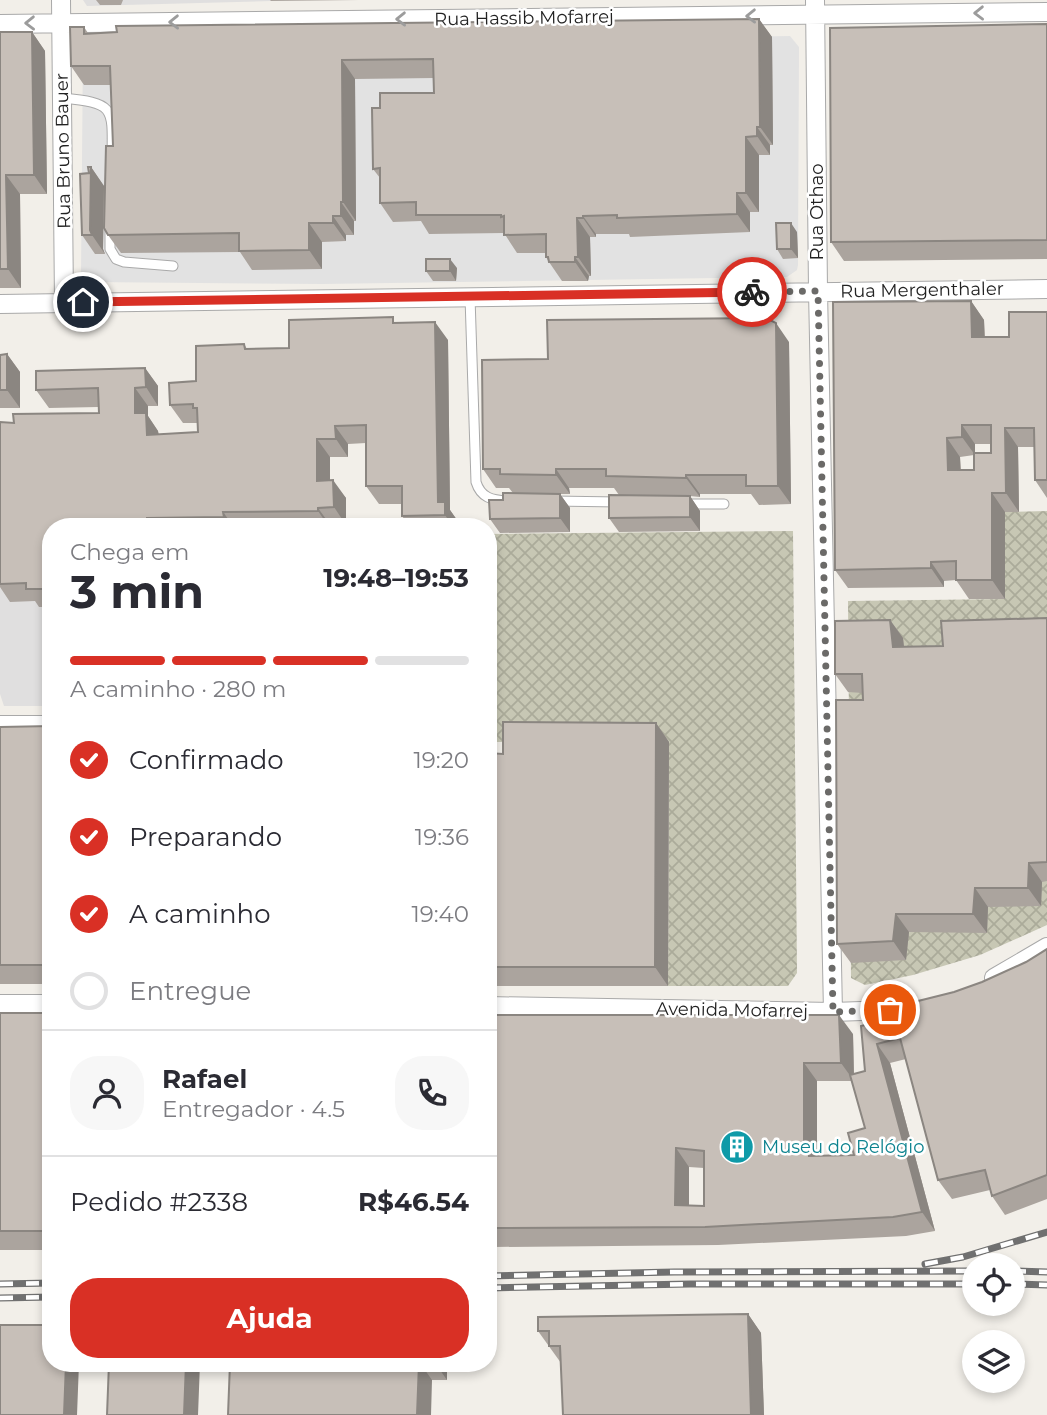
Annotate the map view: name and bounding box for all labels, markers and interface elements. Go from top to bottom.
street label: Rua Hassib Mofarrej [434,5,614,31]
one-way arrow [973,5,984,21]
one-way arrow [746,8,756,24]
one-way arrow [396,12,407,27]
one-way arrow [168,14,179,30]
one-way arrow [25,15,35,31]
street label: Rua Bruno Bauer [51,73,75,229]
street label: Rua Othao [806,163,828,261]
courier [717,257,787,327]
pin [53,272,113,332]
icon: bike [733,273,771,311]
street label: Rua Mergenthaler [840,278,1004,302]
icon: home [64,283,102,321]
text: Chega em [70,538,189,566]
text: 19:48–19:53 [323,562,469,594]
text: 3 min [70,563,204,620]
text: A caminho · 280 m [70,675,286,703]
icon: check [70,741,108,779]
text: Confirmado [129,744,284,776]
text: 19:20 [414,746,469,774]
icon: check [70,818,108,856]
text: Preparando [129,821,282,853]
text: 19:36 [415,823,469,851]
icon: check [70,895,108,933]
text: A caminho [129,898,270,930]
text: 19:40 [411,900,469,928]
text: Entregue [129,975,251,1007]
pin [860,980,920,1040]
icon: bag [871,991,909,1029]
street label: Avenida Mofarrej [656,998,808,1022]
button: person [70,1056,144,1130]
button: phone [395,1056,469,1130]
text: Rafael [162,1063,247,1095]
text: Entregador · 4.5 [162,1095,345,1123]
building icon: Museu do Relógio [718,1128,756,1166]
place label: Museu do Relógio [762,1136,924,1158]
text: Pedido #2338 [70,1186,248,1218]
text: R$46.54 [358,1186,469,1218]
map controls [962,1253,1025,1393]
button: locate [962,1253,1025,1316]
button: Ajuda [70,1278,469,1358]
button: layers [962,1330,1025,1393]

